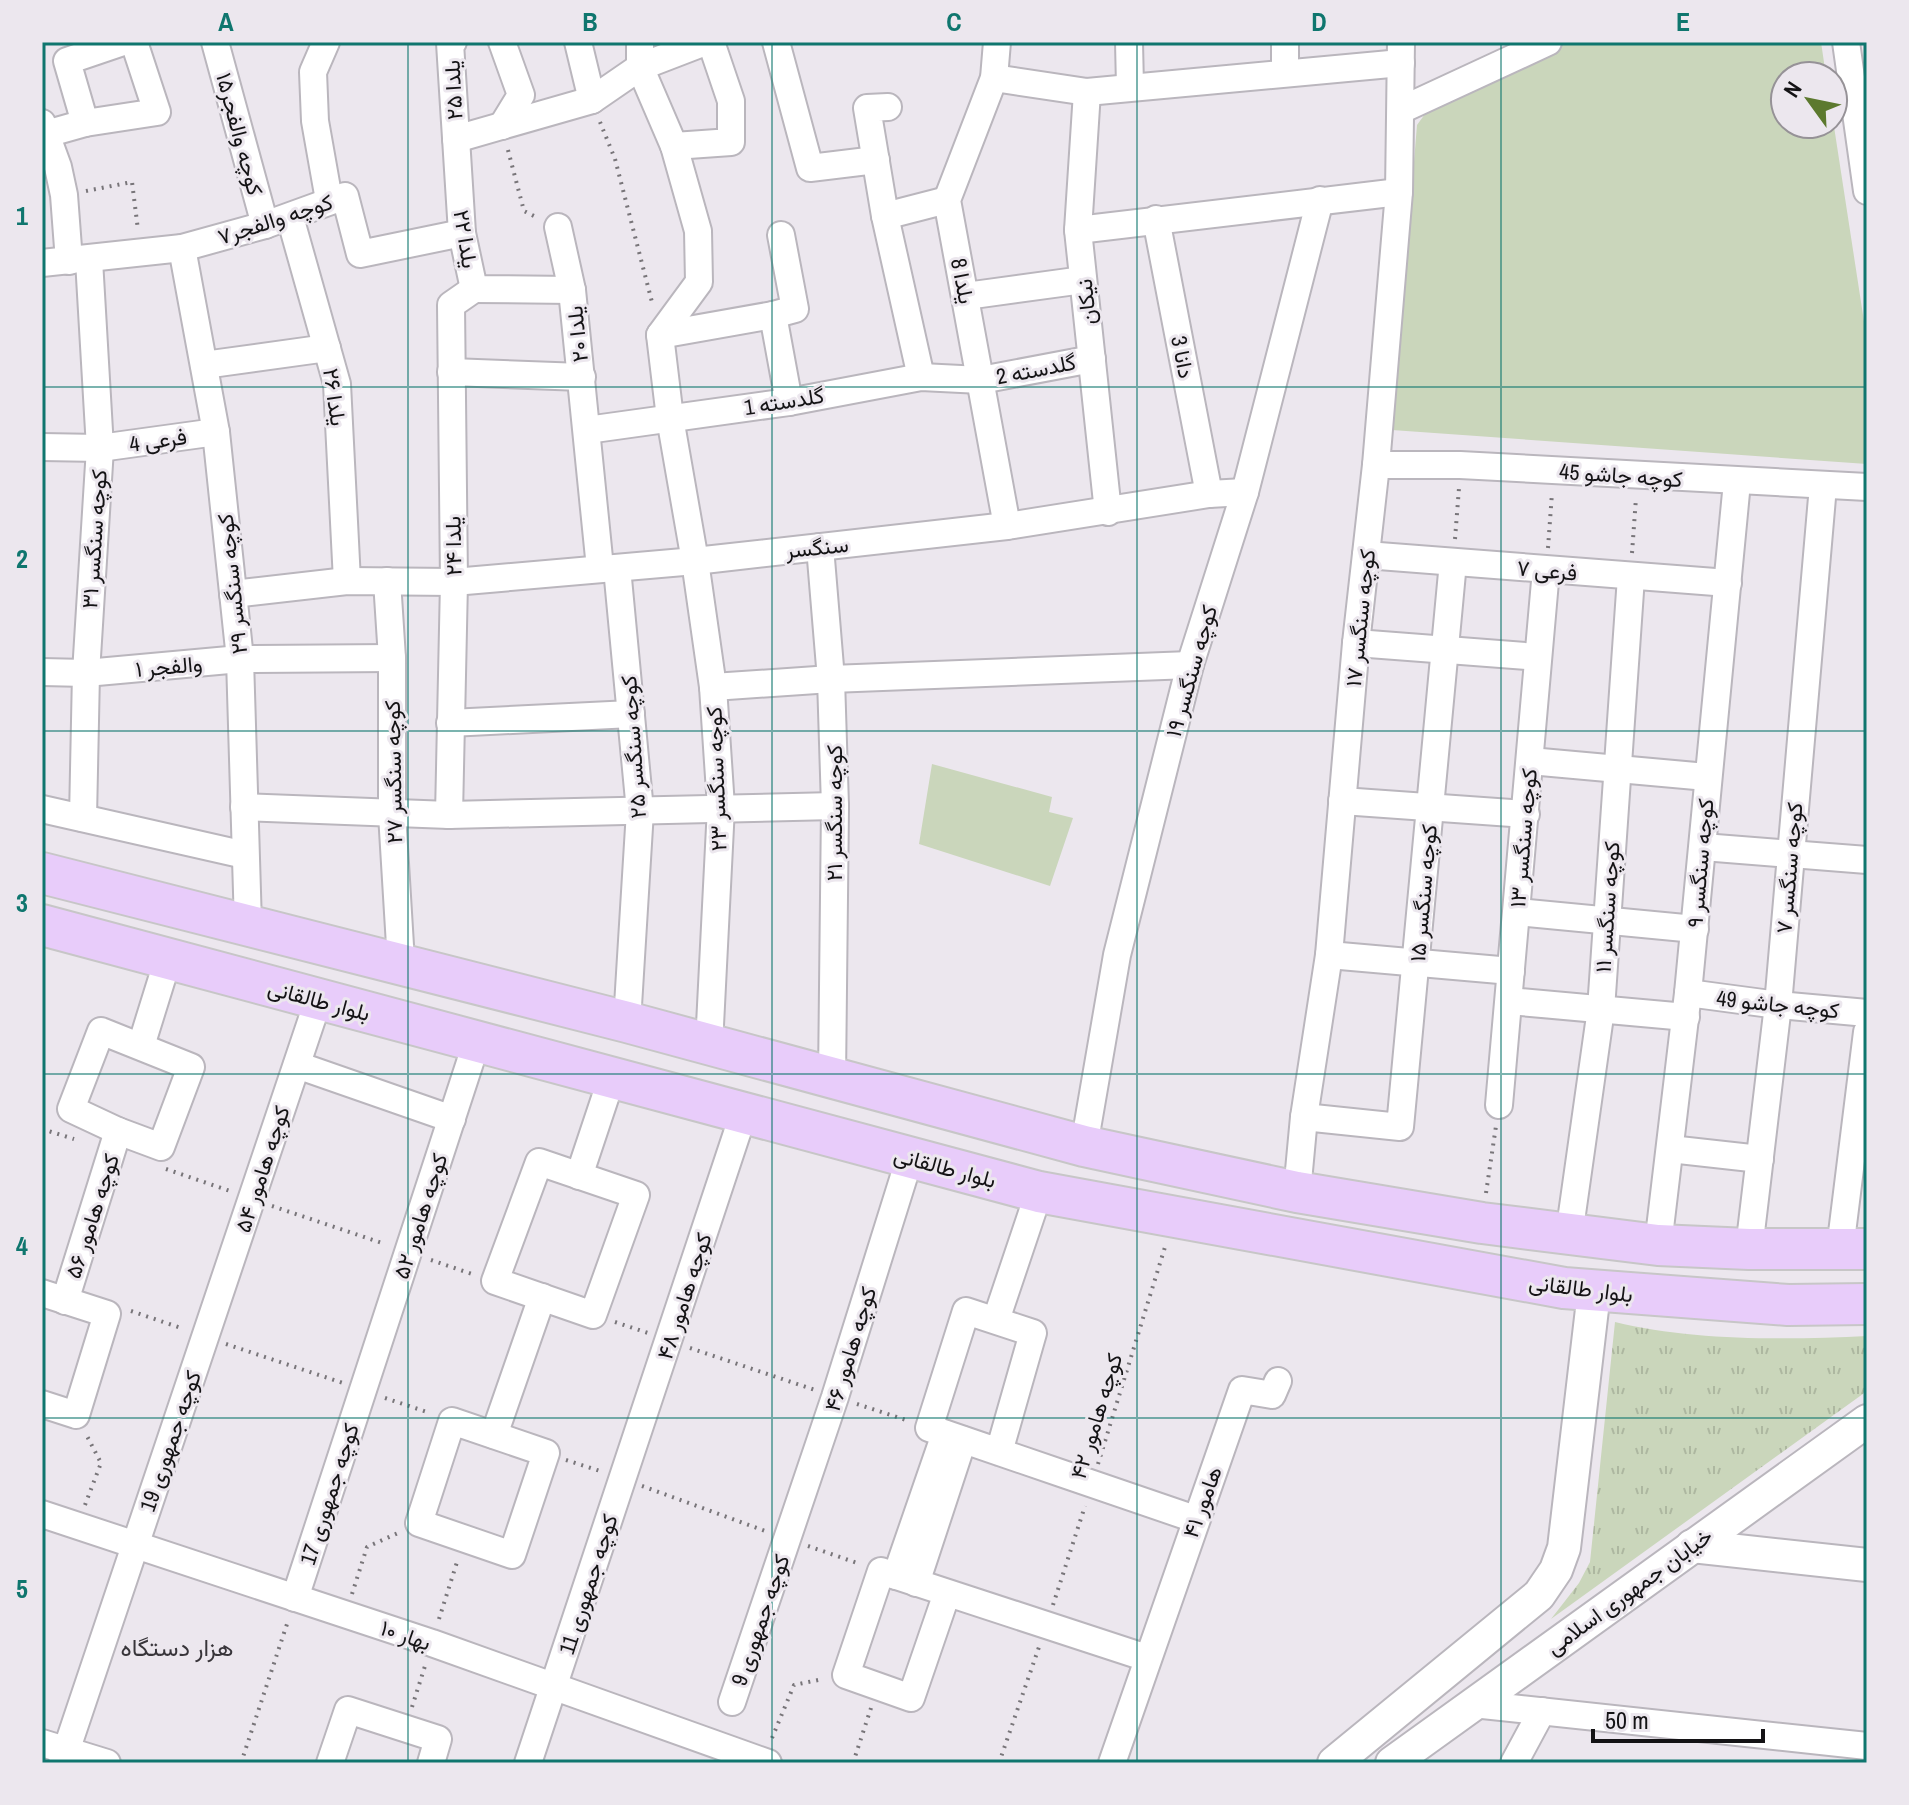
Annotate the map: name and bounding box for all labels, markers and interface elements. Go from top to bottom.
text: A [218,4,234,39]
text: B [582,4,598,39]
text: C [946,4,962,39]
text: D [1311,4,1327,39]
text: E [1676,4,1690,39]
street label: یلدا ۲۵ [436,59,470,121]
north arrow [1769,60,1849,140]
street label: کوچه والفجر۱۵ [209,69,271,199]
text: N [1776,75,1808,103]
street label: کوچه والفجر۷ [214,186,337,252]
text: 1 [16,198,28,233]
street label: یلدا ۲۲ [447,208,485,270]
street label: یلدا 8 [944,256,982,306]
street label: نیکان [1069,277,1103,327]
street label: یلدا ۲۰ [559,304,595,364]
street label: دانا 3 [1164,333,1202,381]
street label: گلدسته 2 [994,347,1079,391]
street label: یلدا ۲۶ [316,366,354,428]
street label: گلدسته 1 [742,380,826,422]
street label: فرعی 4 [127,421,189,459]
street label: کوچه جاشو 45 [1558,456,1684,494]
street label: کوچه سنگسر ۳۱ [74,468,114,610]
street label: کوچه سنگسر ۲۹ [210,512,254,656]
street label: یلدا ۲۴ [437,516,469,576]
street label: سنگسر [783,529,850,565]
text: 2 [16,541,28,576]
street label: کوچه سنگسر ۱۷ [1338,548,1382,688]
street label: فرعی ۷ [1516,552,1578,588]
street label: کوچه سنگسر ۱۹ [1158,601,1224,740]
street label: والفجر ۱ [134,648,204,684]
street label: کوچه سنگسر ۲۵ [613,674,653,820]
street label: کوچه سنگسر ۲۷ [377,700,409,844]
street label: کوچه سنگسر ۲۳ [698,706,734,852]
street label: کوچه سنگسر ۲۱ [819,744,849,881]
street label: کوچه سنگسر ۱۳ [1502,767,1544,909]
street label: کوچه سنگسر ۹ [1679,797,1721,929]
street label: کوچه سنگسر ۷ [1768,801,1810,935]
street label: کوچه سنگسر ۱۵ [1402,823,1444,963]
street label: کوچه سنگسر ۱۱ [1587,840,1627,974]
text: 3 [16,885,28,920]
street label: بلوار طالقانی [265,972,373,1028]
street label: کوچه جاشو 49 [1715,983,1841,1025]
street label: کوچه هامور ۵۴ [227,1102,297,1236]
street label: بلوار طالقانی [891,1139,999,1195]
street label: کوچه هامور ۵۲ [386,1149,454,1283]
street label: کوچه هامور ۵۶ [58,1150,126,1282]
text: 4 [16,1228,28,1263]
street label: کوچه هامور ۴۸ [649,1229,719,1363]
street label: بلوار طالقانی [1527,1267,1635,1309]
street label: کوچه هامور ۴۶ [817,1283,883,1415]
street label: کوچه هامور ۴۲ [1063,1349,1129,1483]
street label: کوچه جمهوری 19 [132,1366,208,1515]
street label: کوچه جمهوری 17 [292,1419,366,1569]
street label: هامور ۴۱ [1175,1462,1229,1542]
street label: کوچه جمهوری 11 [551,1510,625,1658]
street label: خیابان جمهوری اسلامی [1540,1520,1718,1662]
street label: کوچه جمهوری 9 [724,1550,797,1690]
text: 5 [16,1571,28,1606]
street label: بهار ۱۰ [377,1612,435,1658]
district label: هزار دستگاه [121,1631,233,1663]
scale bar [1593,1693,1763,1743]
text: 50 m [1605,1704,1649,1736]

